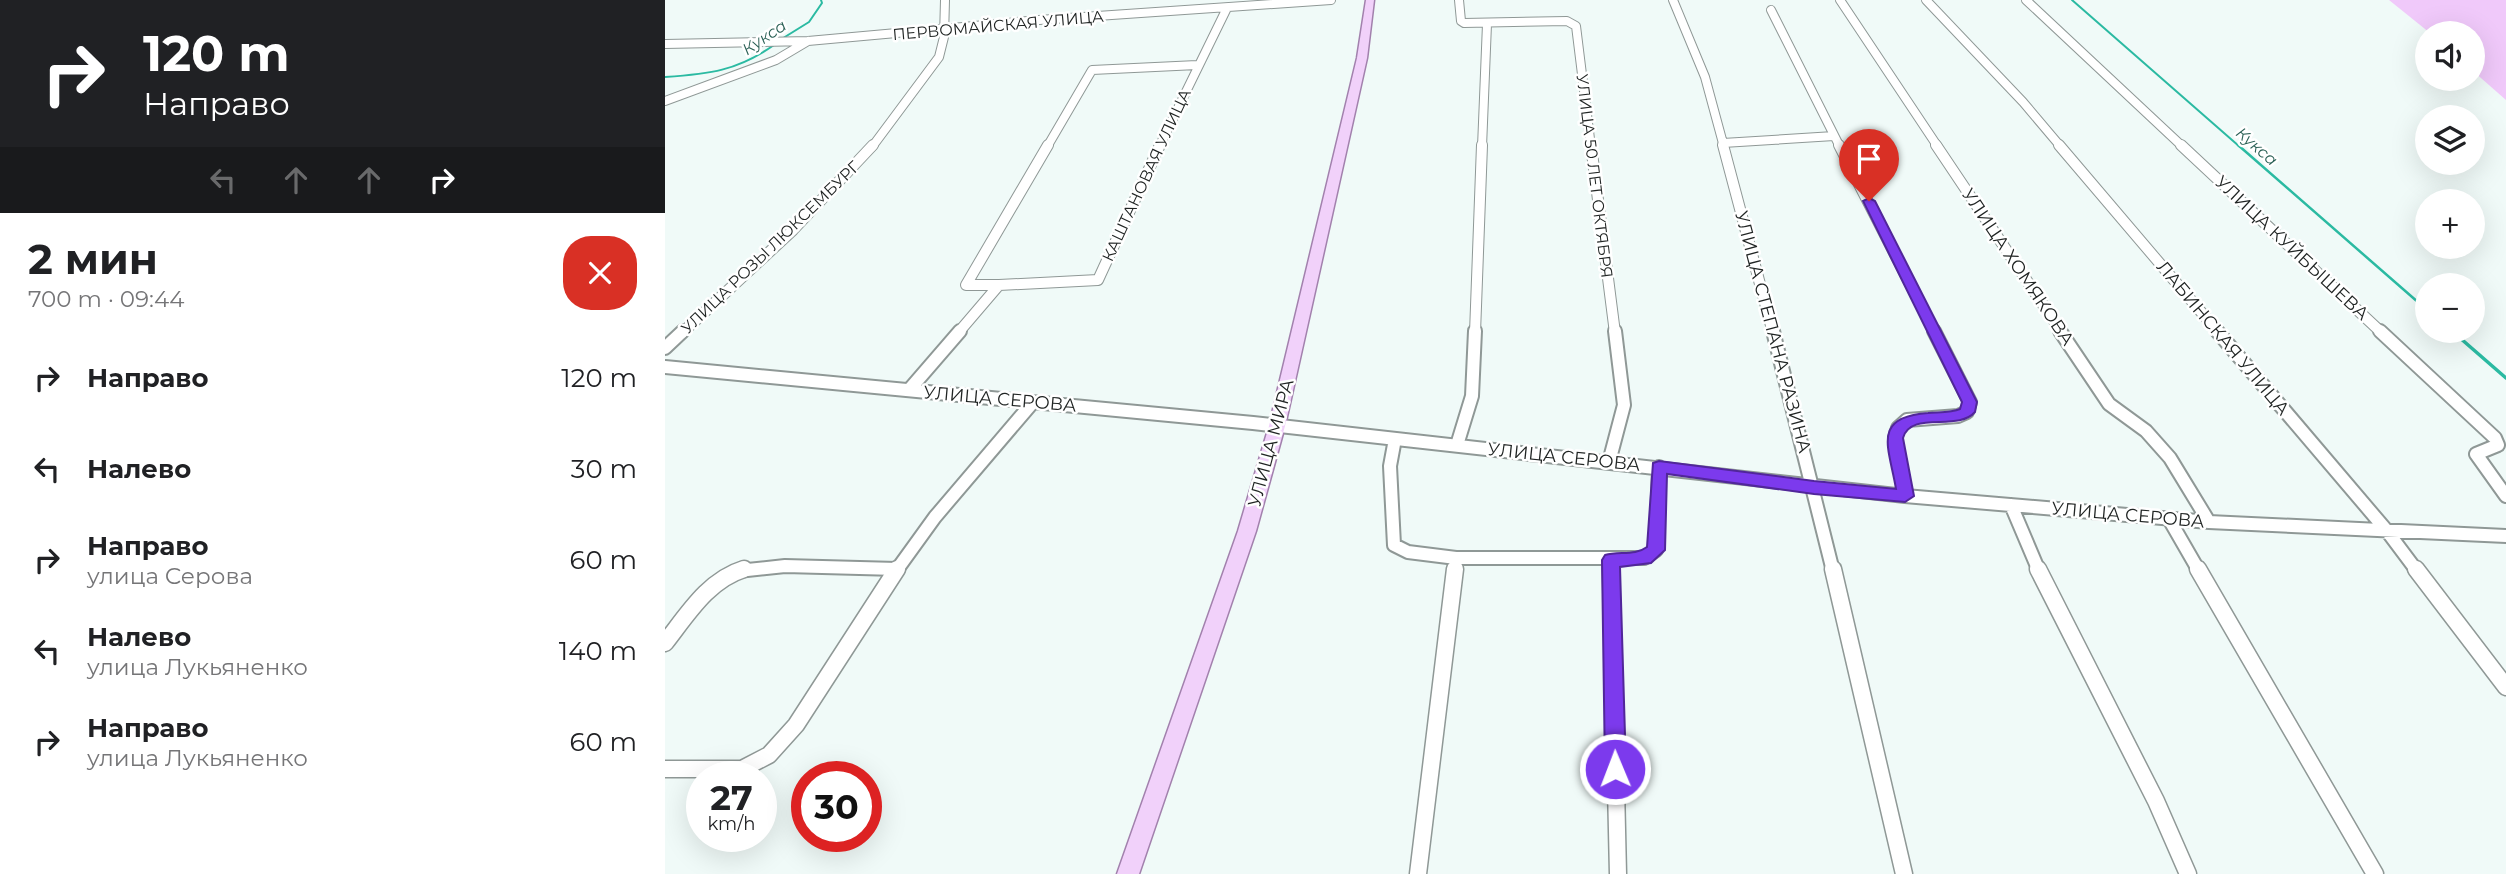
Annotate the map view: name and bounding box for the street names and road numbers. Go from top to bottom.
street label: ПЕРВОМАЙСКАЯ УЛИЦА [892,7,1105,44]
street label: УЛИЦА 50 ЛЕТ ОКТЯБРЯ [1573,73,1616,279]
street label: КАШТАНОВАЯ УЛИЦА [1098,86,1195,265]
street label: УЛИЦА РОЗЫ ЛЮКСЕМБУРГ [677,156,864,338]
street label: УЛИЦА КУЙБЫШЕВА [2211,171,2374,325]
street label: УЛИЦА ХОМЯКОВА [1957,184,2079,350]
street label: УЛИЦА СТЕПАНА РАЗИНА [1730,209,1816,456]
street label: ЛАБИНСКАЯ УЛИЦА [2152,256,2294,420]
street label: УЛИЦА МИРА [1243,376,1299,509]
street label: УЛИЦА СЕРОВА [923,381,1078,417]
street label: УЛИЦА СЕРОВА [1487,438,1642,476]
street label: УЛИЦА СЕРОВА [2051,497,2206,533]

